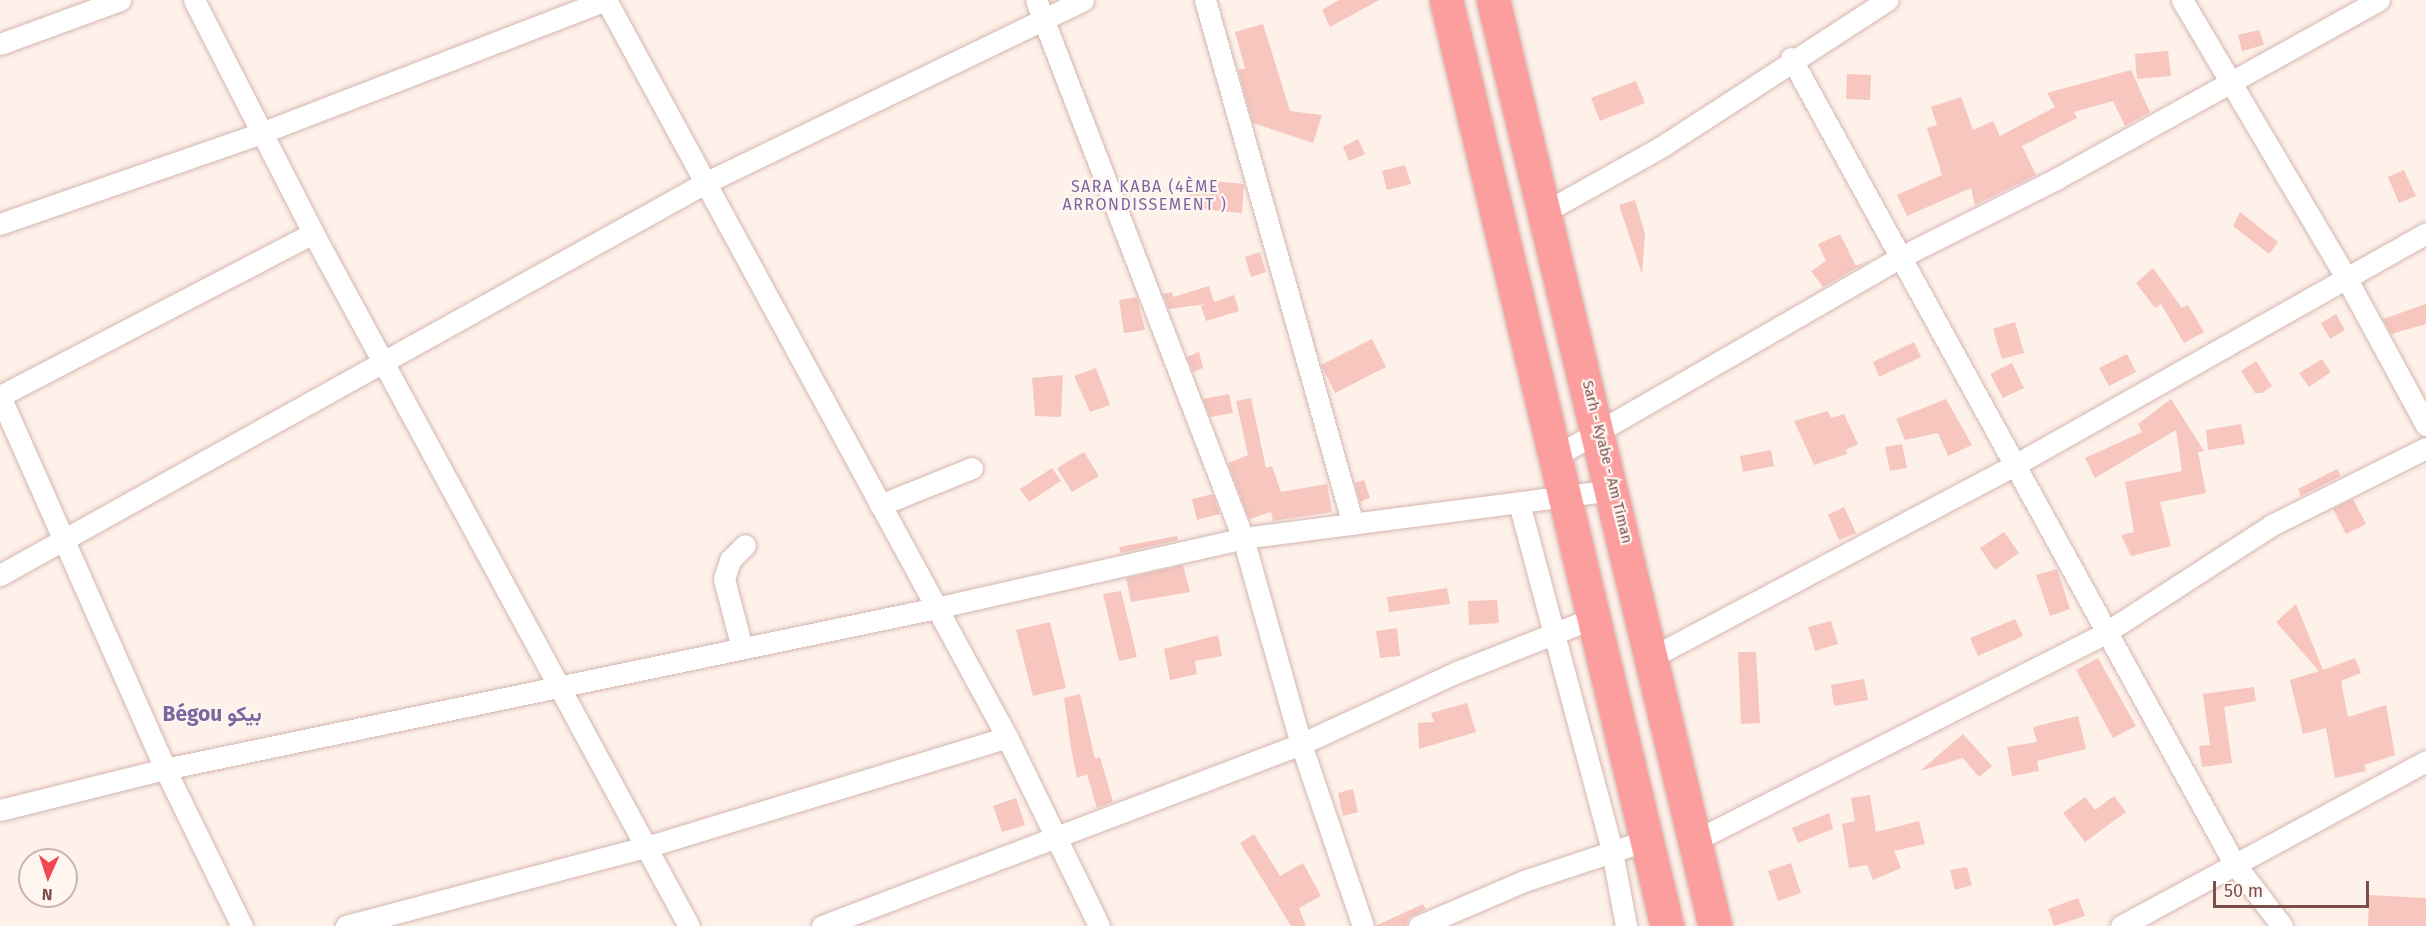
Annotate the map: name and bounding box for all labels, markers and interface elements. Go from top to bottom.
district label: SARA KABA (4ÈME ARRONDISSEMENT ) [1063,177,1227,215]
street label: Sarh - Kyabe - Am Timan [1578,379,1636,545]
district label: Bégou بيكو [162,701,262,727]
north arrow [18,848,78,908]
scale bar [2216,869,2372,907]
text: 50 m [2224,880,2263,902]
text: N [41,885,53,904]

